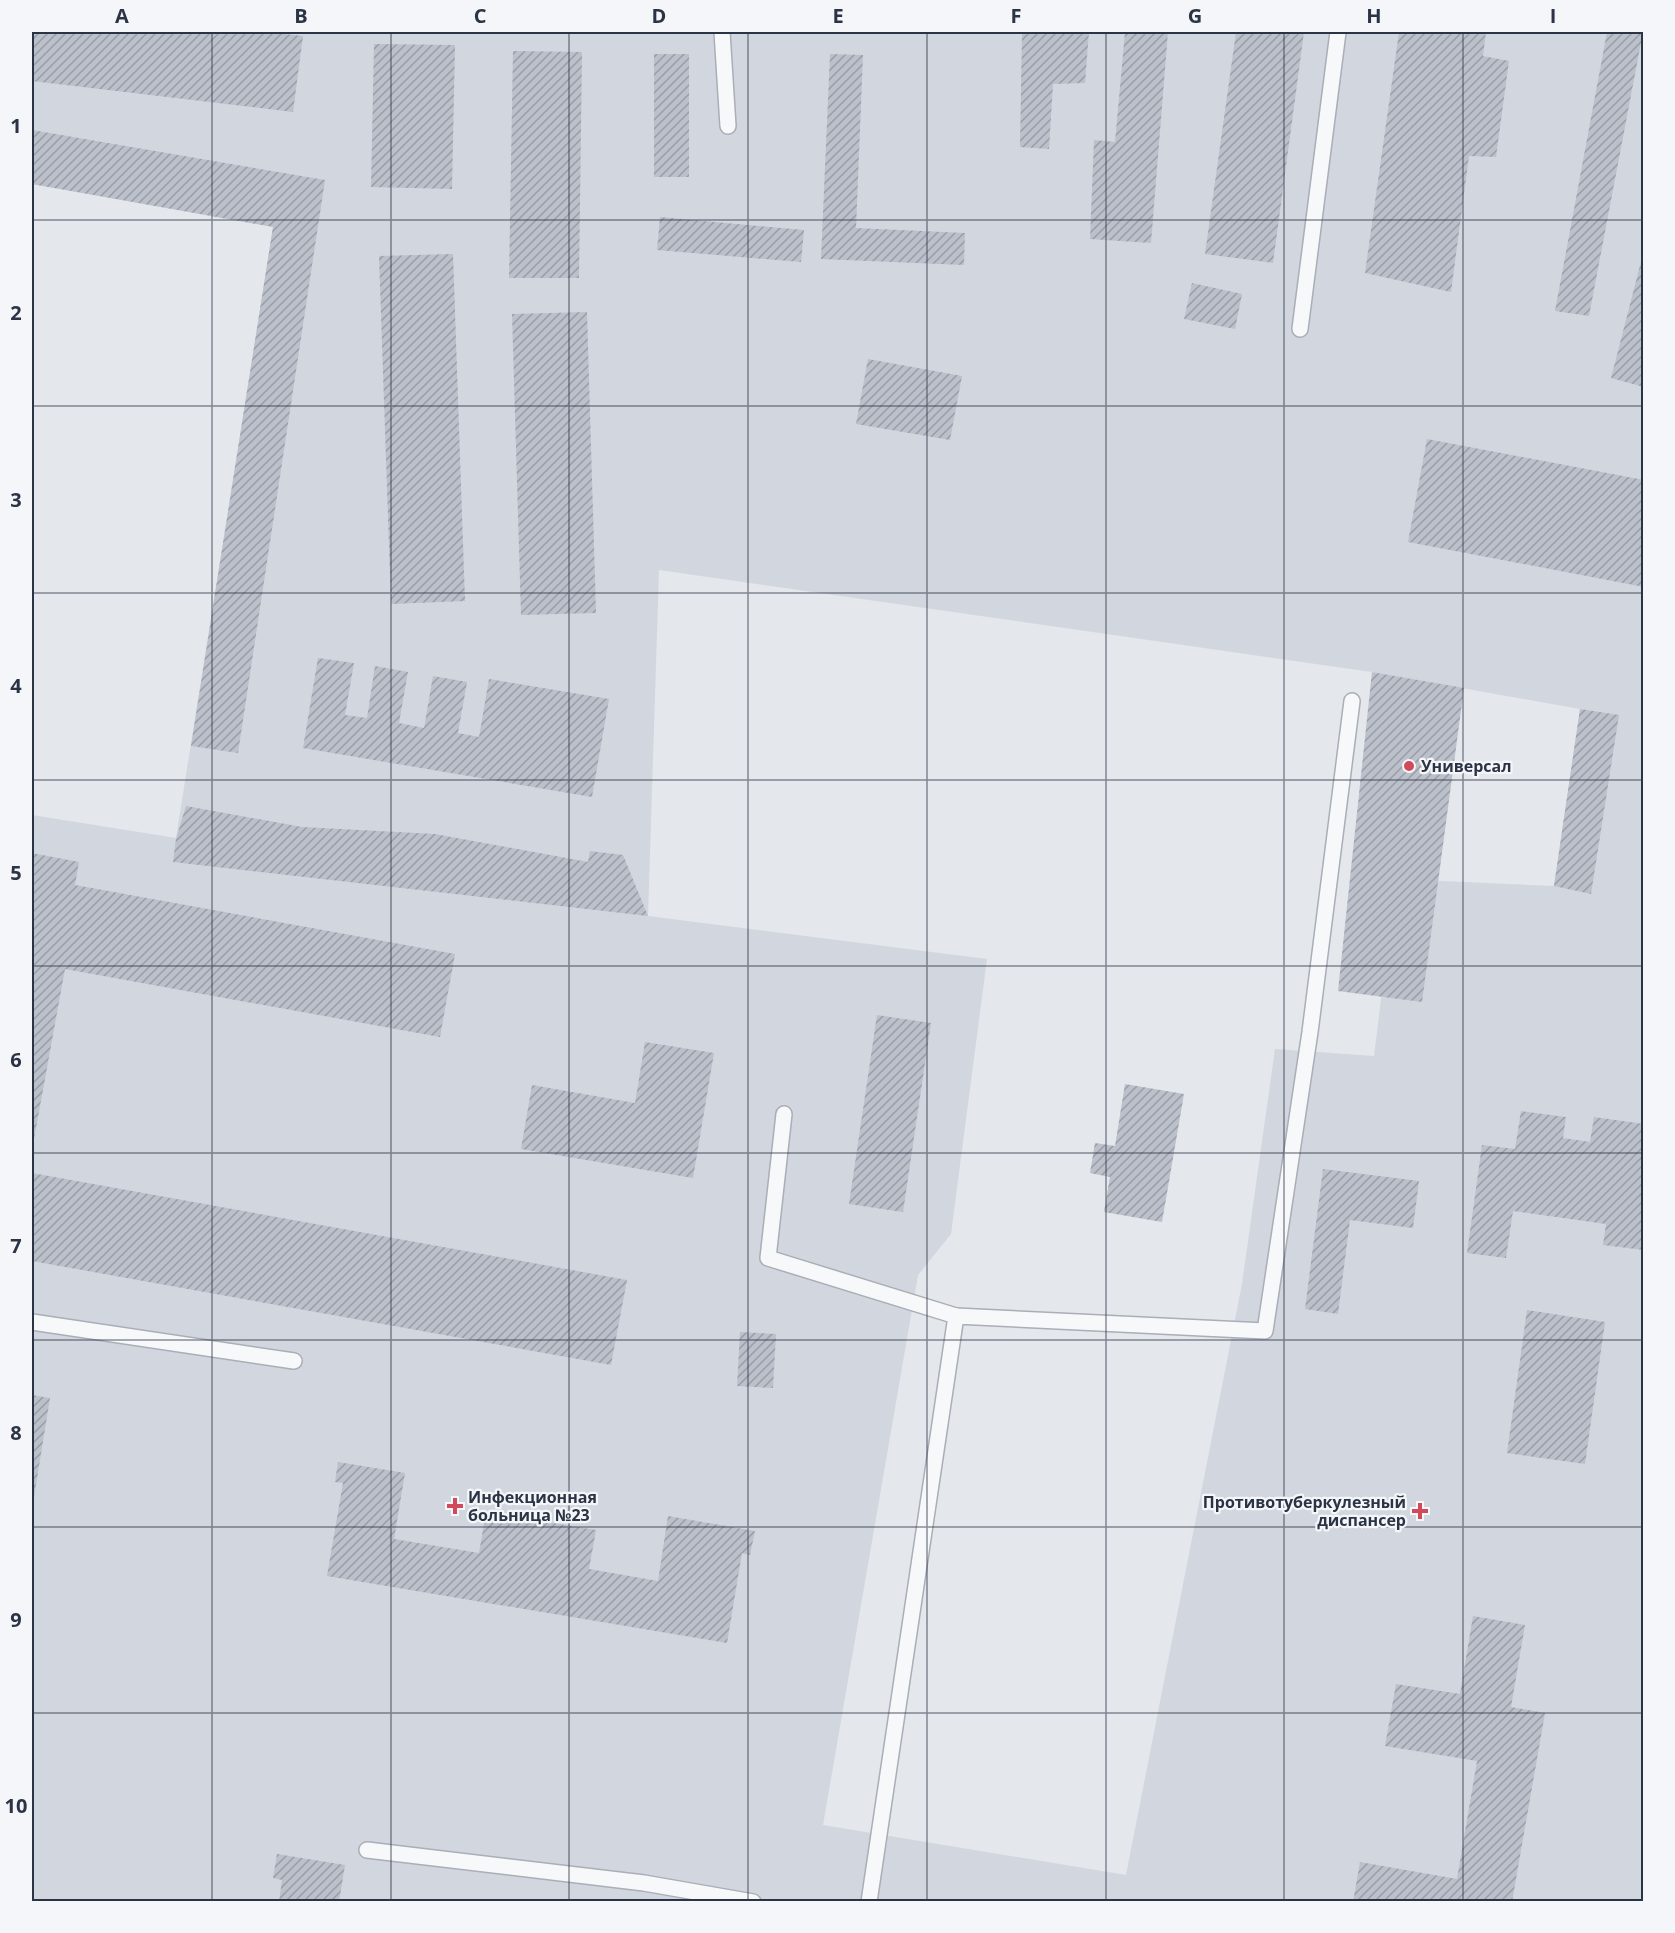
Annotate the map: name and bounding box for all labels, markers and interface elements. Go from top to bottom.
text: A [115,2,129,29]
text: B [294,2,308,29]
text: C [474,2,487,29]
text: D [652,2,666,29]
text: E [832,2,844,29]
text: F [1011,2,1021,29]
text: G [1188,2,1202,29]
text: H [1366,2,1382,29]
text: I [1550,2,1556,29]
text: 1 [10,112,22,139]
text: 2 [10,299,22,326]
text: 3 [10,486,22,513]
text: 4 [10,672,22,699]
place label: Универсал [1421,755,1512,777]
marker: Универсал [1402,759,1416,773]
text: 5 [10,859,22,886]
text: 6 [10,1046,22,1073]
text: 7 [10,1232,22,1259]
text: 8 [10,1419,22,1446]
place label: Инфекционная больница №23 [468,1486,597,1526]
place label: Противотуберкулезный диспансер [1203,1491,1406,1531]
marker: Инфекционная больница №23 [446,1497,464,1515]
marker: Противотуберкулезный диспансер [1411,1502,1429,1520]
text: 9 [10,1606,22,1633]
text: 10 [5,1792,27,1819]

